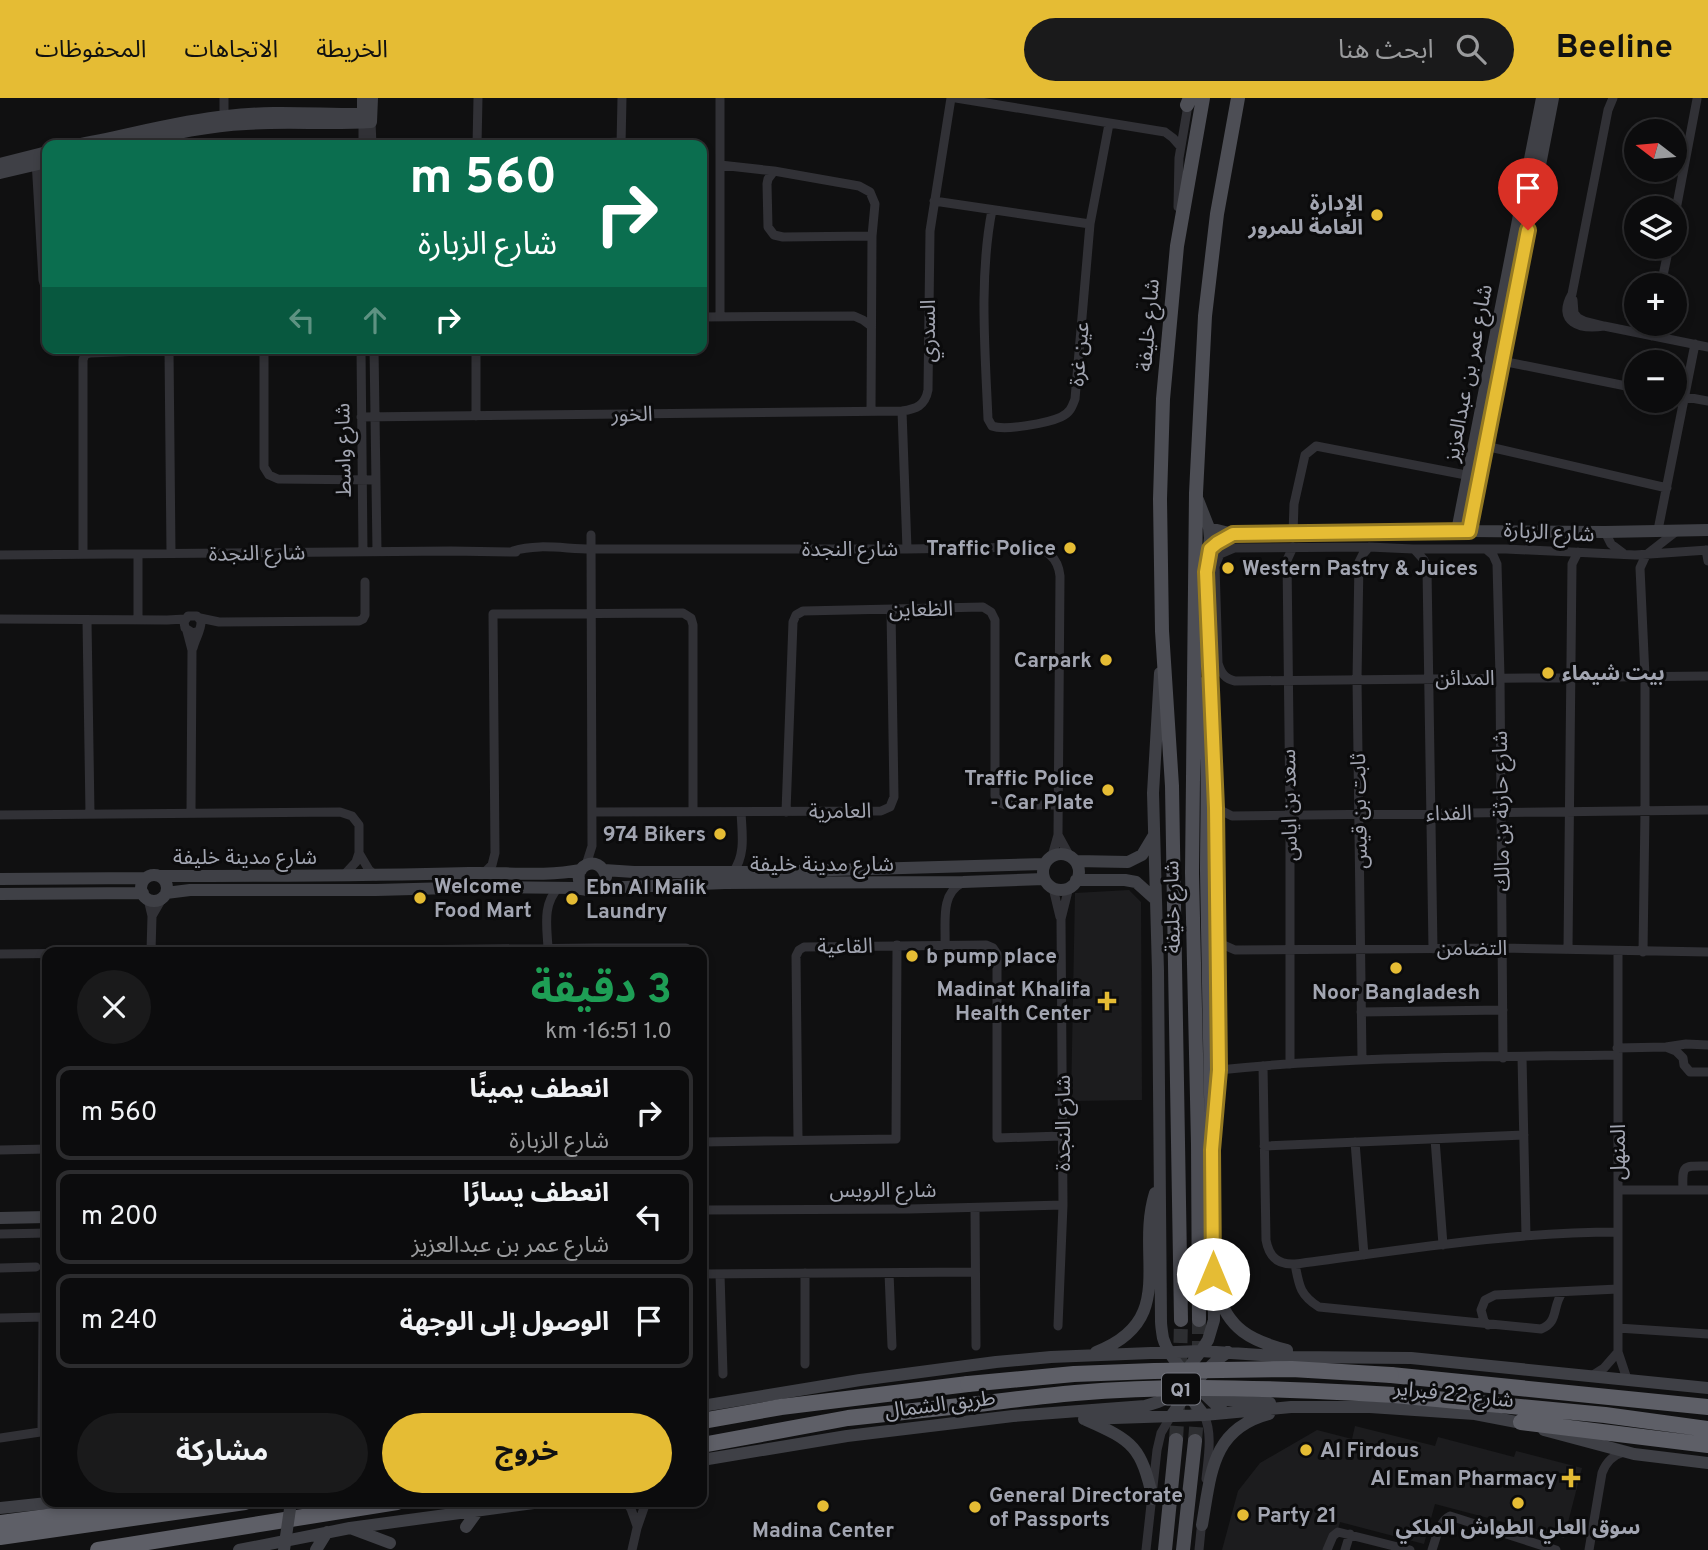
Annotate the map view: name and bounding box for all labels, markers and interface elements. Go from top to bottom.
search box [1024,18,1514,81]
text: Beeline [1556,28,1673,70]
icon: search [1452,30,1490,68]
text: ابحث هنا [1338,35,1434,68]
text: المحفوظات [35,36,146,66]
text: الاتجاهات [184,36,278,66]
text: الخريطة [316,36,388,66]
north arrow [1624,119,1687,182]
map controls [1624,119,1687,413]
text: 560 m [410,149,557,211]
pin [1498,158,1558,230]
icon: right [581,168,672,259]
icon: arrive [1509,169,1547,207]
place label: الإدارة العامة للمرور [1248,191,1363,242]
button: layers [1624,196,1687,259]
marker: الإدارة العامة للمرور [1369,207,1385,223]
text: شارع الزبارة [418,226,557,266]
button: + [1624,273,1687,336]
street label: شارع خليفة [1132,278,1167,373]
street label: شارع عمر بن عبدالعزيز [1439,282,1500,465]
street label: السدري [916,299,944,363]
icon: left [283,301,321,339]
icon: ahead [356,301,394,339]
icon: right [429,301,467,339]
street label: عين غرة [1064,320,1097,388]
button: − [1624,350,1687,413]
street label: الخور [610,402,653,429]
street label: شارع واسط [330,403,359,497]
street label: شارع الزبارة [1503,518,1595,549]
place label: Traffic Police [926,536,1056,563]
street label: شارع النجدة [802,537,898,564]
street label: شارع النجدة [209,540,306,569]
marker: Traffic Police [1062,540,1078,556]
place label: Western Pastry & Juices [1242,556,1478,583]
marker: Western Pastry & Juices [1220,560,1236,576]
street label: الظعاين [889,596,953,625]
place label: Carpark [1014,648,1092,675]
marker: Carpark [1098,652,1114,668]
place label: بيت شيماء [1562,661,1665,688]
marker: بيت شيماء [1540,665,1556,681]
street label: المدائن [1435,666,1495,693]
street label: شارع حارثة بن مالك [1488,730,1517,892]
street label: سعد بن اياس [1276,749,1305,861]
street label: ثابت بن قيس [1346,753,1375,869]
place label: Traffic Police - Car Plate [964,766,1094,817]
marker: Traffic Police - Car Plate [1100,782,1116,798]
street label: العامرية [808,798,872,827]
street label: الفداء [1426,801,1472,828]
place label: 974 Bikers [603,822,706,849]
marker: 974 Bikers [712,826,728,842]
street label: شارع مدينة خليفة [173,845,317,872]
street label: شارع مدينة خليفة [750,852,894,879]
street label: شارع خليفة [1159,860,1188,954]
place label: Welcome Food Mart [434,874,532,925]
place label: Ebn Al Malik Laundry [586,875,707,926]
marker: Welcome Food Mart [412,890,428,906]
marker: Ebn Al Malik Laundry [564,891,580,907]
street label: القاعية [817,934,873,961]
street label: التضامن [1437,936,1507,963]
place label: b pump place [926,944,1057,971]
marker: b pump place [904,948,920,964]
marker: Noor Bangladesh [1388,960,1404,976]
text: 3 دقيقة [531,965,672,1018]
button: close [77,970,151,1044]
place label: Madinat Khalifa Health Center [936,977,1091,1028]
place label: Noor Bangladesh [1312,980,1480,1007]
marker: Madinat Khalifa Health Center [1097,991,1117,1011]
text: 1.0 km · 16:51 [545,1018,672,1047]
text: انعطف يمينًا [470,1074,609,1107]
street label: شارع النجدة [1051,1075,1078,1171]
icon: right [630,1094,668,1132]
text: 560 m [81,1097,158,1130]
street label: المنهل [1606,1124,1633,1180]
text: شارع الزبارة [509,1128,609,1157]
text: انعطف يسارًا [463,1178,609,1211]
street label: شارع الرويس [830,1178,936,1205]
icon: left [630,1198,668,1236]
text: 200 m [81,1201,158,1234]
text: شارع عمر بن عبدالعزيز [411,1232,609,1261]
position arrow [1176,1237,1250,1311]
icon: arrive [630,1302,668,1340]
text: 240 m [81,1305,158,1338]
text: الوصول إلى الوجهة [400,1307,609,1340]
road number: Q1 [1162,1373,1200,1404]
street label: شارع 22 فبراير [1392,1376,1515,1415]
street label: طريق الشمال [883,1385,997,1426]
button: مشاركة [77,1413,368,1493]
button: خروج [382,1413,672,1493]
place label: Al Firdous [1320,1438,1419,1465]
marker: Al Firdous [1298,1442,1314,1458]
place label: Al Eman Pharmacy [1370,1466,1557,1493]
marker: Al Eman Pharmacy [1563,1470,1579,1486]
place label: General Directorate of Passports [989,1483,1183,1534]
marker: سوق العلي الطواش الملكي [1510,1495,1526,1511]
marker: Madina Center [815,1498,831,1514]
marker: General Directorate of Passports [967,1499,983,1515]
place label: Party 21 [1257,1503,1337,1530]
marker: Party 21 [1235,1507,1251,1523]
place label: سوق العلي الطواش الملكي [1395,1515,1641,1544]
place label: Madina Center [752,1518,894,1545]

